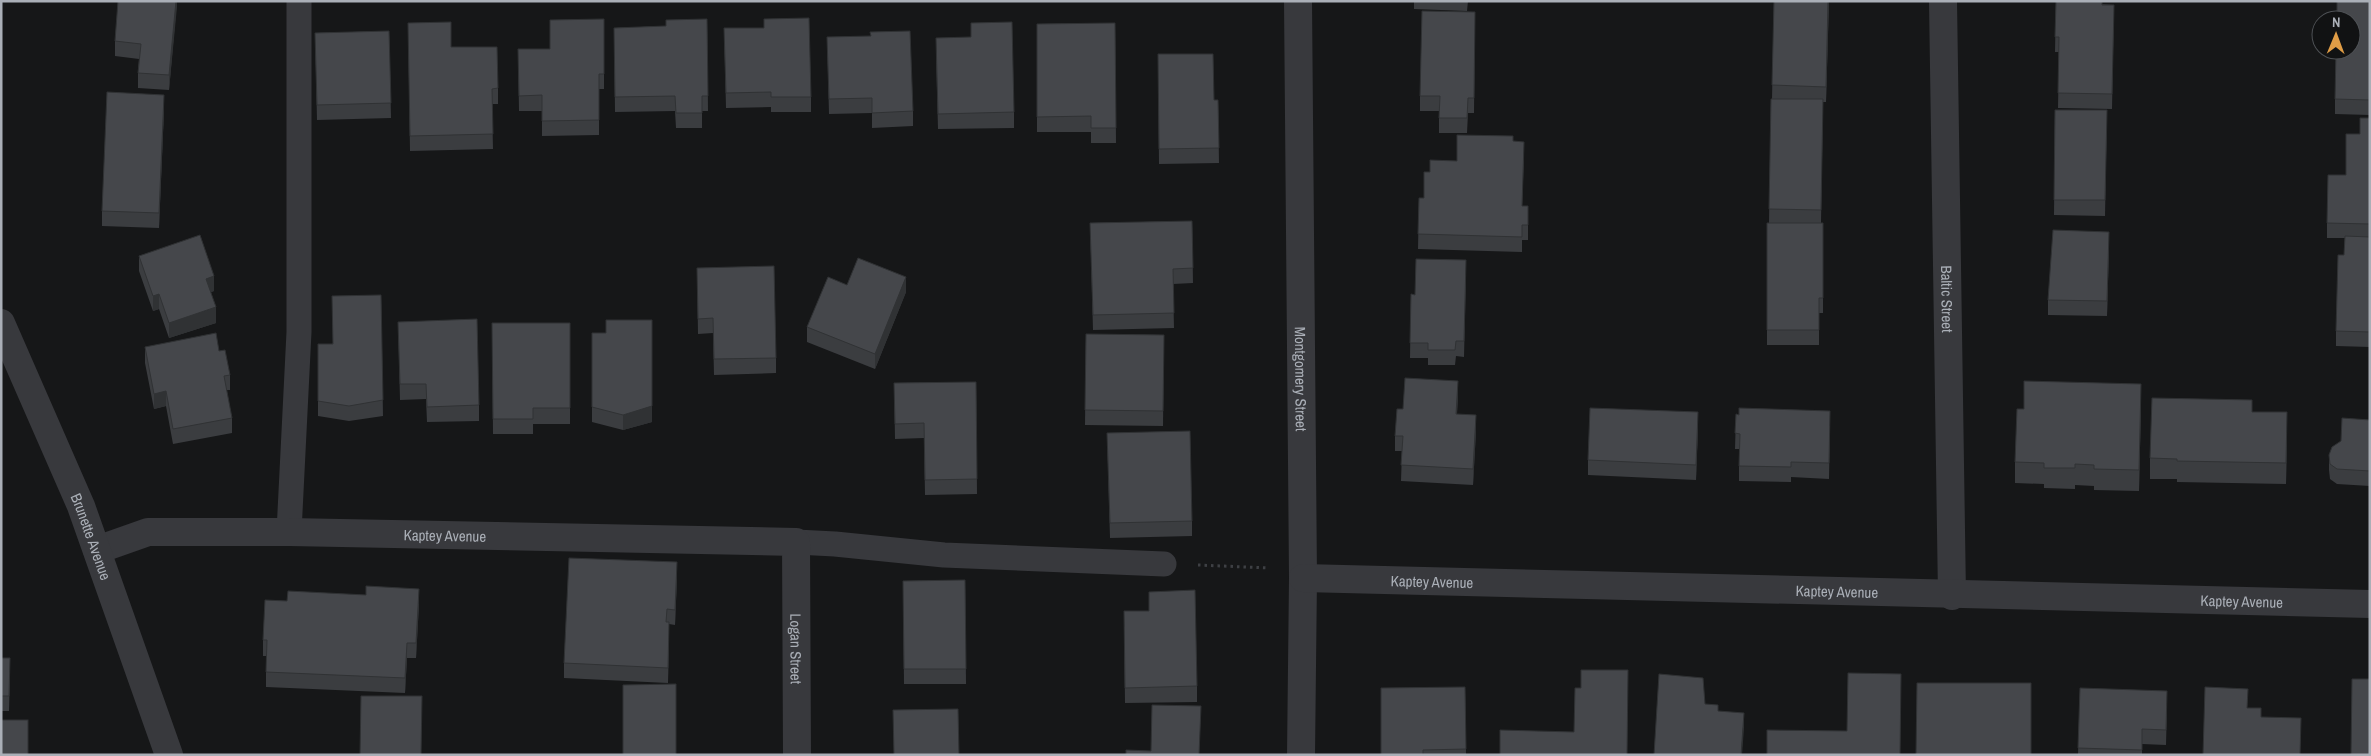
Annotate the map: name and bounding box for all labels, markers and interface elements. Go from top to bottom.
north arrow [2311,10,2361,60]
text: N [2332,13,2341,31]
street label: Baltic Street [1937,265,1959,333]
street label: Montgomery Street [1290,327,1312,432]
street label: Brunette Avenue [66,490,117,583]
street label: Kaptey Avenue [403,524,487,546]
street label: Kaptey Avenue [1390,570,1474,593]
street label: Kaptey Avenue [1795,580,1879,603]
street label: Kaptey Avenue [2200,589,2283,612]
street label: Logan Street [786,614,807,685]

